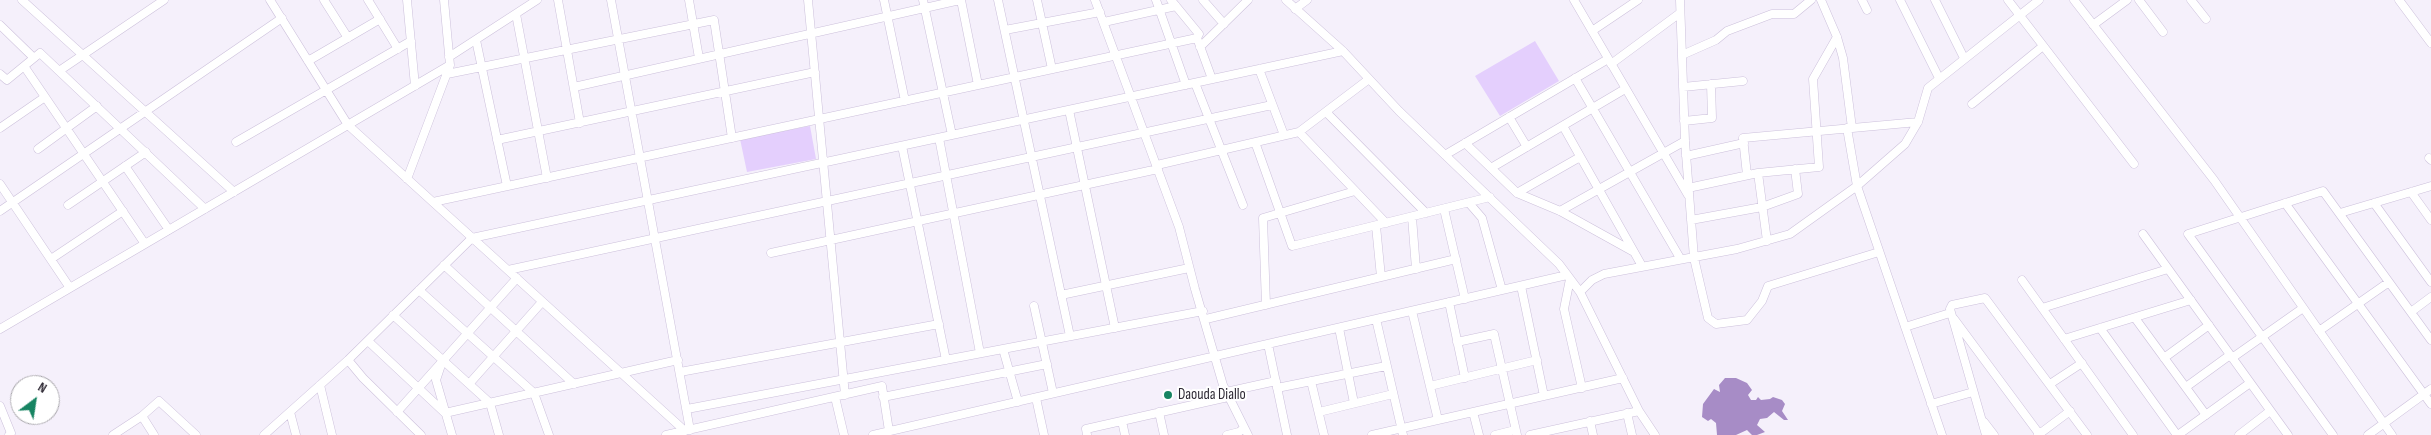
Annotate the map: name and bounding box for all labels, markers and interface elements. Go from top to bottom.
north arrow [10,375,60,425]
text: N [35,378,50,397]
place label: Daouda Diallo [1178,386,1246,404]
marker: Daouda Diallo [1162,389,1174,401]

